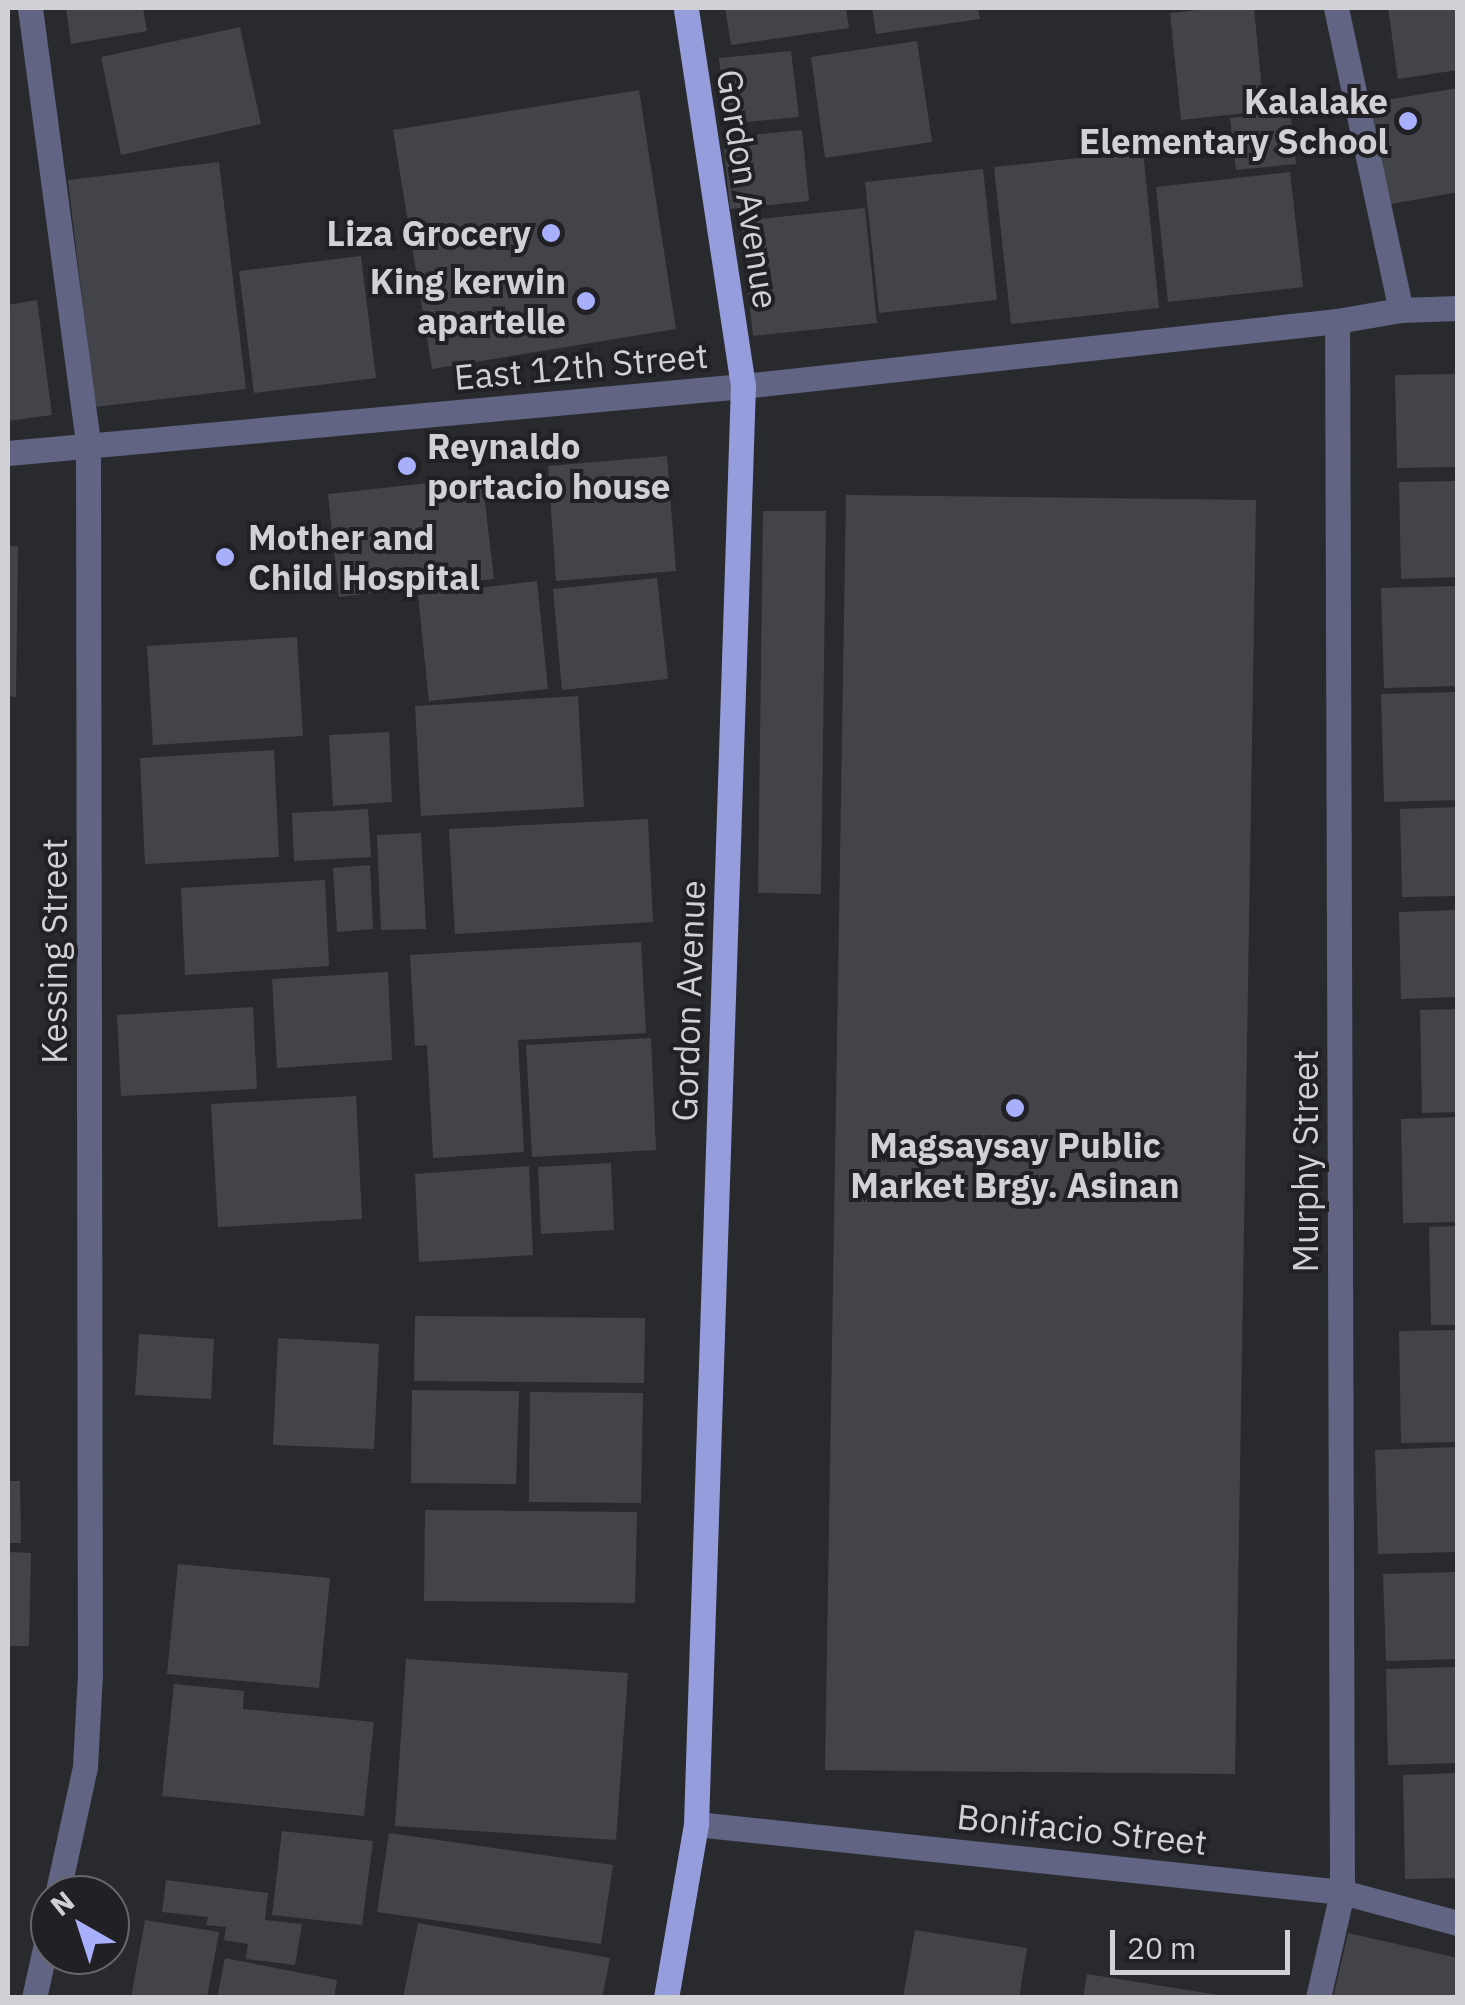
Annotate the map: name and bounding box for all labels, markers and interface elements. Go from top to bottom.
street label: Gordon Avenue [708,66,788,312]
place label: Kalalake Elementary School [1079,80,1388,162]
marker: Kalalake Elementary School [1397,110,1419,132]
place label: Liza Grocery [327,212,531,254]
marker: Liza Grocery [540,222,562,244]
place label: King kerwin apartelle [370,260,566,342]
marker: King kerwin apartelle [575,290,597,312]
street label: East 12th Street [452,334,710,398]
place label: Reynaldo portacio house [427,425,670,507]
marker: Reynaldo portacio house [396,455,418,477]
place label: Mother and Child Hospital [248,516,480,598]
marker: Mother and Child Hospital [212,544,238,570]
street label: Kessing Street [33,838,75,1064]
street label: Gordon Avenue [663,880,713,1122]
street label: Murphy Street [1284,1050,1326,1272]
marker: Magsaysay Public Market Brgy. Asinan [1004,1097,1026,1119]
place label: Magsaysay Public Market Brgy. Asinan [850,1124,1180,1206]
street label: Bonifacio Street [955,1795,1209,1863]
north arrow [30,1875,130,1975]
text: N [43,1882,82,1924]
scale bar [1115,1910,1295,1972]
text: 20 m [1127,1928,1196,1967]

